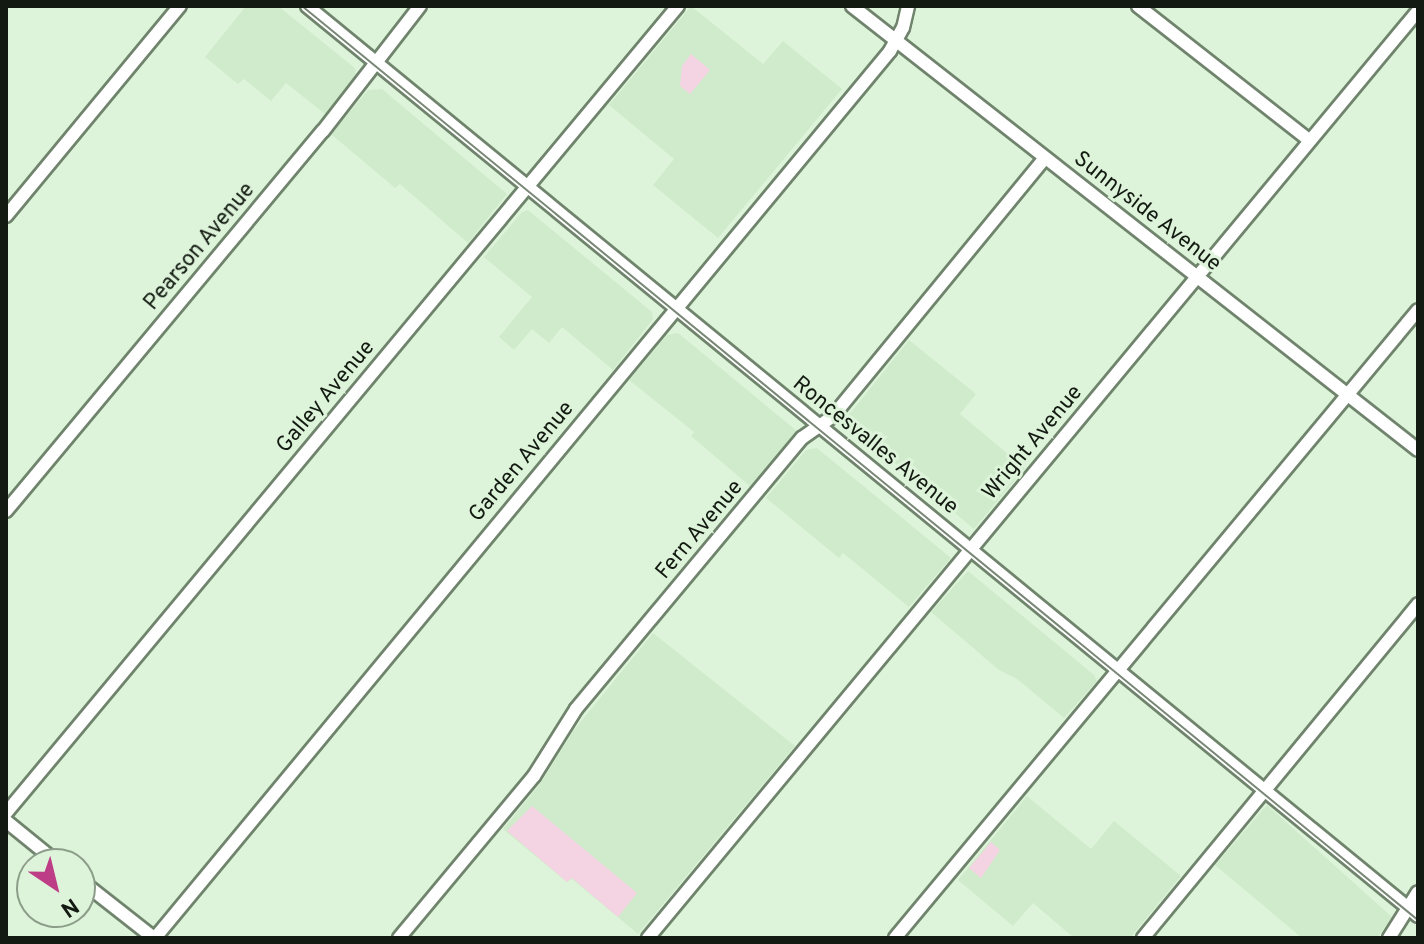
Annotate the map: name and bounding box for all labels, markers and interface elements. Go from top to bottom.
street label: Sunnyside Avenue [1068,146,1226,278]
street label: Pearson Avenue [139,178,261,316]
street label: Galley Avenue [271,335,381,459]
street label: Roncesvalles Avenue [787,371,963,521]
street label: Wright Avenue [977,380,1089,506]
street label: Garden Avenue [464,396,580,528]
street label: Fern Avenue [651,475,749,585]
north arrow [16,848,96,928]
text: N [55,891,83,922]

